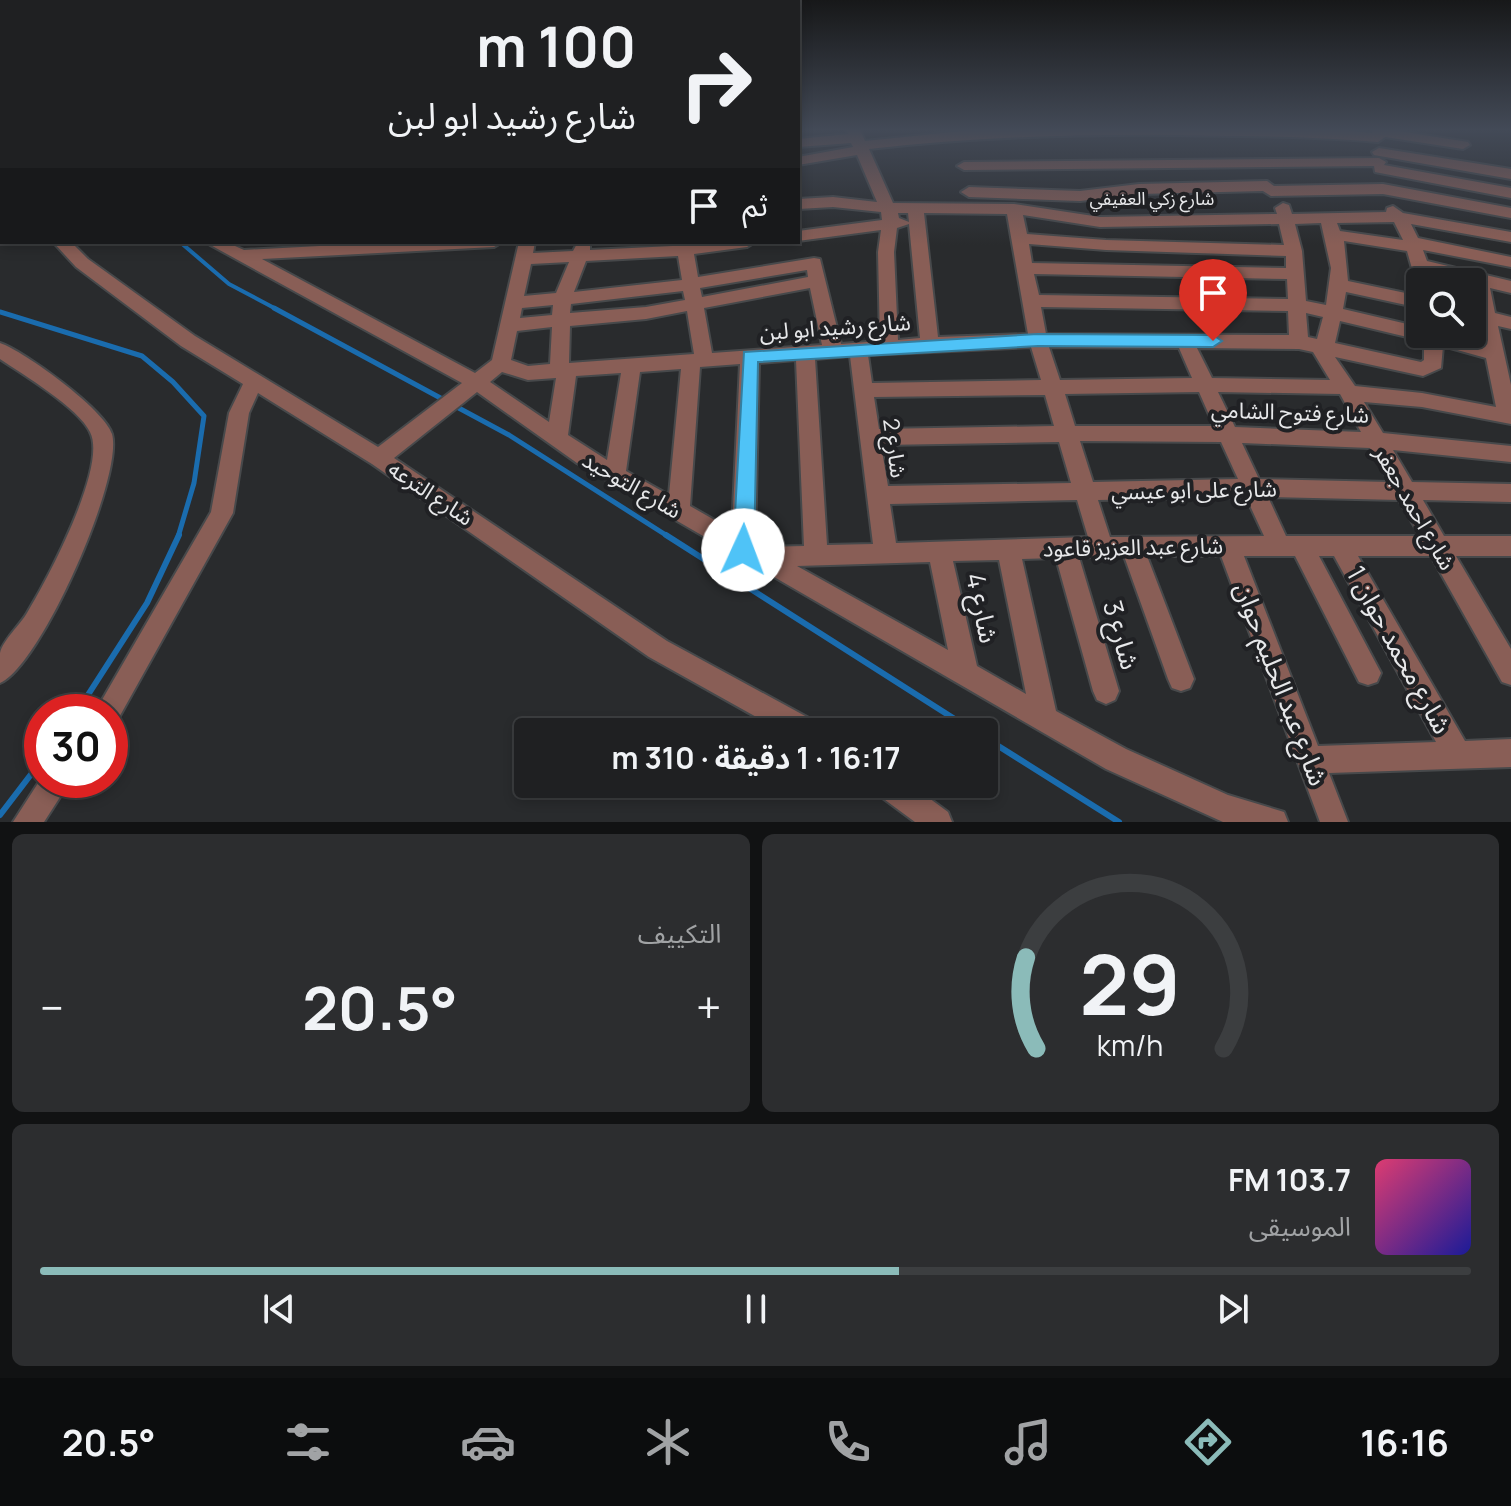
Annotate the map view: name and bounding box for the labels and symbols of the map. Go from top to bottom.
street label: شارع زكي العفيفي [1090,186,1214,213]
pin [1179,259,1247,341]
street label: شارع رشيد ابو لبن [758,307,912,349]
street label: شارع فتوح الشامي [1210,394,1369,432]
street label: شارع 2 [874,416,914,480]
street label: شارع احمد جعفر [1365,440,1463,576]
street label: شارع التوحيد [576,445,687,527]
street label: شارع الترعه [382,454,479,534]
street label: شارع على ابو عيسي [1111,474,1277,509]
position arrow [701,508,785,592]
street label: شارع عبد العزيز قاعود [1043,530,1223,566]
street label: شارع محمد حوان 1 [1337,559,1461,741]
street label: شارع 4 [956,569,1008,647]
street label: شارع عبد الحليم حوان [1224,577,1337,792]
street label: شارع 3 [1093,596,1149,674]
speed limit sign: 30 [24,694,128,798]

